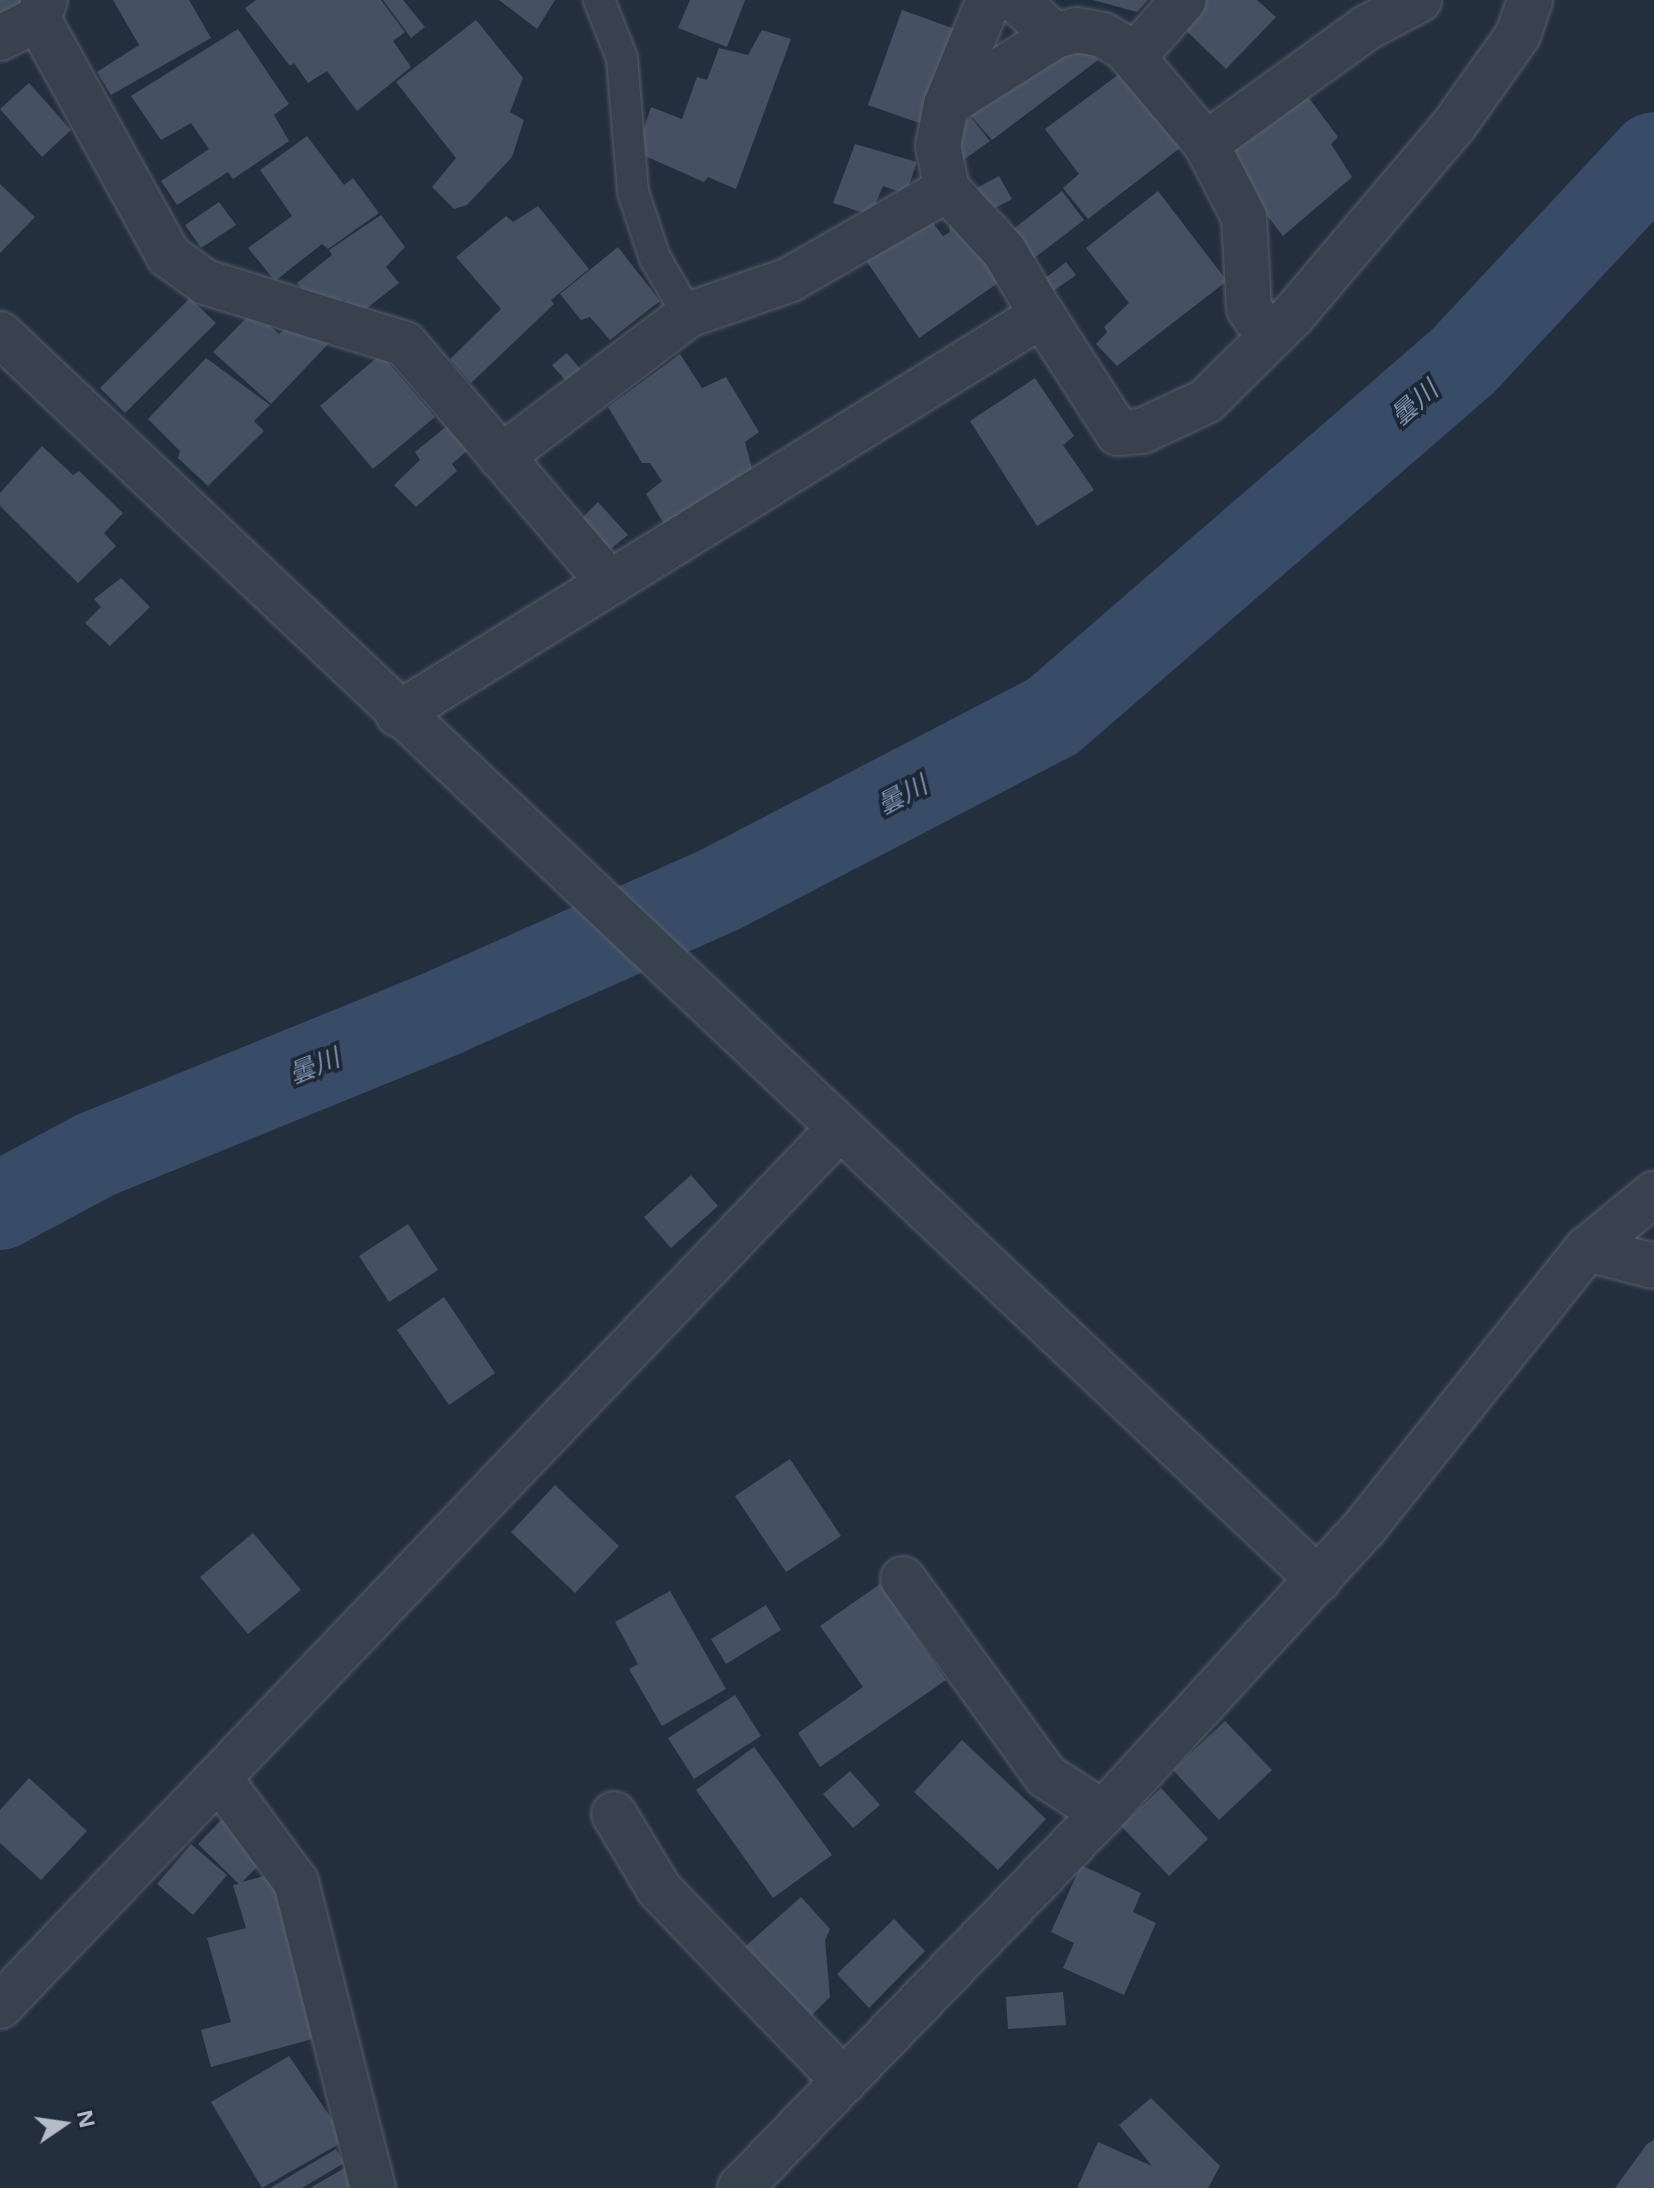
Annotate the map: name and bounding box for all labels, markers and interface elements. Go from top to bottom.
water label: 曇川 [1384,374,1444,432]
water label: 曇川 [872,769,932,821]
water label: 曇川 [284,1042,344,1090]
north arrow [24,2084,104,2164]
text: N [71,2107,104,2131]

